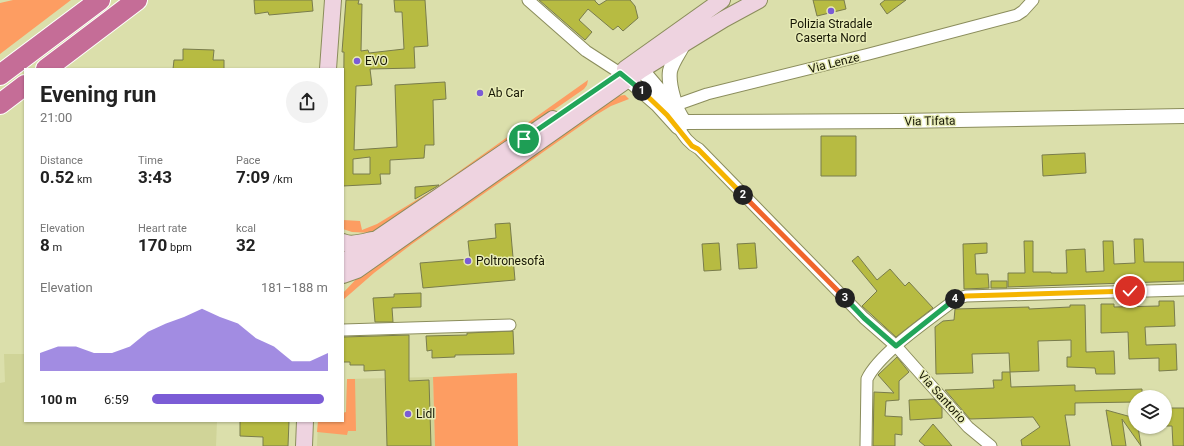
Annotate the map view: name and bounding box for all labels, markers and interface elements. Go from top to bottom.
marker: Polizia Stradale Caserta Nord [826,6,836,16]
place label: Polizia Stradale Caserta Nord [790,17,872,45]
street label: Via Lenze [807,50,861,76]
place label: EVO [365,54,388,68]
marker: EVO [352,56,362,66]
button: share [286,81,328,123]
pin: 1 [632,81,652,101]
text: Evening run [40,82,156,107]
text: 1 [639,84,645,97]
place label: Ab Car [488,86,524,100]
marker: Ab Car [475,88,485,98]
text: 21:00 [40,110,72,125]
street label: Via Tifata [904,114,956,128]
pin [507,122,541,156]
icon: arrive [513,128,535,150]
text: Distance [40,154,83,167]
text: Time [138,154,163,167]
text: Pace [236,154,260,167]
text: 0.52 [40,167,74,187]
text: 3:43 [138,167,172,187]
text: 7:09 [236,167,270,187]
text: km [74,173,92,186]
text: /km [270,173,293,186]
pin: 2 [733,185,753,205]
text: 2 [740,188,746,201]
text: Elevation [40,222,85,235]
text: Heart rate [138,222,187,235]
text: kcal [236,222,256,235]
text: 8 [40,235,50,255]
text: 170 [138,235,167,255]
text: 32 [236,235,256,255]
text: m [50,241,62,254]
text: bpm [167,241,192,254]
place label: Poltronesofà [476,254,545,268]
marker: Poltronesofà [463,256,473,266]
pin [1113,274,1147,308]
text: Elevation [40,280,93,295]
text: 181–188 m [261,280,328,295]
icon: check [1119,280,1141,302]
pin: 3 [835,288,855,308]
pin: 4 [945,289,965,309]
text: 3 [842,291,848,304]
text: 4 [952,292,958,305]
street label: Via Santorio [915,368,969,426]
map controls [1128,390,1172,434]
button: layers [1128,390,1172,434]
text: 100 m [40,392,77,407]
text: 6:59 [104,392,129,407]
place label: Lidl [416,407,435,421]
marker: Lidl [403,409,413,419]

